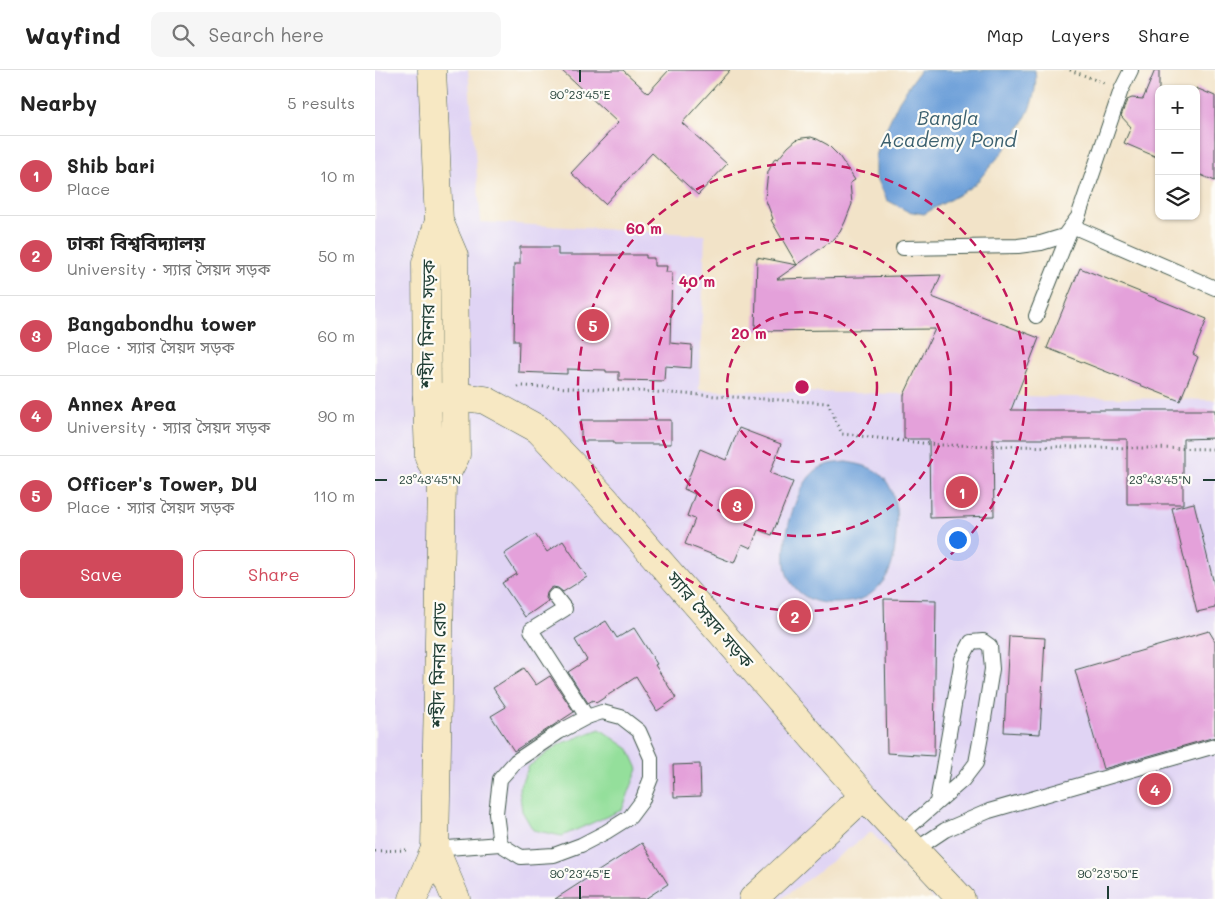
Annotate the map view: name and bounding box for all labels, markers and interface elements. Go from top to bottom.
search box [151,12,501,57]
text: Wayfind [25,19,121,50]
icon: search [169,21,197,49]
text: Search here [209,22,324,47]
text: Map [987,23,1023,47]
text: Layers [1051,23,1110,47]
text: Share [1138,23,1190,47]
map controls [1155,85,1200,220]
button: + [1155,85,1200,130]
text: 90°23'45"E [550,86,610,102]
text: Nearby [20,89,97,116]
text: 5 results [287,92,355,113]
water label: Bangla Academy Pond [880,105,1017,152]
button: − [1155,130,1200,175]
text: Shib bari [67,153,155,178]
text: 1 [32,165,40,186]
text: 10 m [320,165,355,186]
button: layers [1155,175,1200,220]
text: Place [67,178,110,199]
text: 60 m [626,218,662,238]
text: ঢাকা বিশ্ববিদ্যালয় [67,230,205,255]
text: 2 [32,245,40,266]
text: 50 m [318,245,355,266]
text: University · স্যার সৈয়দ সড়ক [67,258,270,279]
street label: শহীদ মিনার সড়ক [414,259,440,390]
text: 40 m [679,271,715,291]
pin: 5 [577,306,609,344]
text: Bangabondhu tower [67,311,257,336]
text: 20 m [731,323,767,343]
text: 3 [31,325,41,346]
text: 60 m [318,325,355,346]
text: Place · স্যার সৈয়দ সড়ক [67,336,235,357]
centre of rings [793,378,811,396]
text: Annex Area [67,391,176,416]
text: 4 [31,405,41,426]
text: 90 m [318,405,355,426]
text: University · স্যার সৈয়দ সড়ক [67,416,270,437]
text: Officer's Tower, DU [67,471,257,496]
text: 23°43'45"N [399,471,461,487]
text: 23°43'45"N [1129,471,1191,487]
pin: 1 [946,473,978,511]
text: 5 [31,485,41,506]
text: 110 m [313,485,355,506]
pin: 3 [721,486,753,524]
text: Place · স্যার সৈয়দ সড়ক [67,496,235,517]
your location [945,527,971,553]
button: Save [20,550,183,598]
button: Share [193,550,355,598]
street label: স্যার সৈয়দ সড়ক [661,565,760,673]
pin: 2 [779,597,811,635]
street label: শহীদ মিনার রোড [425,602,451,729]
pin: 4 [1139,770,1171,808]
text: 90°23'45"E [550,865,610,881]
text: 90°23'50"E [1078,865,1139,881]

